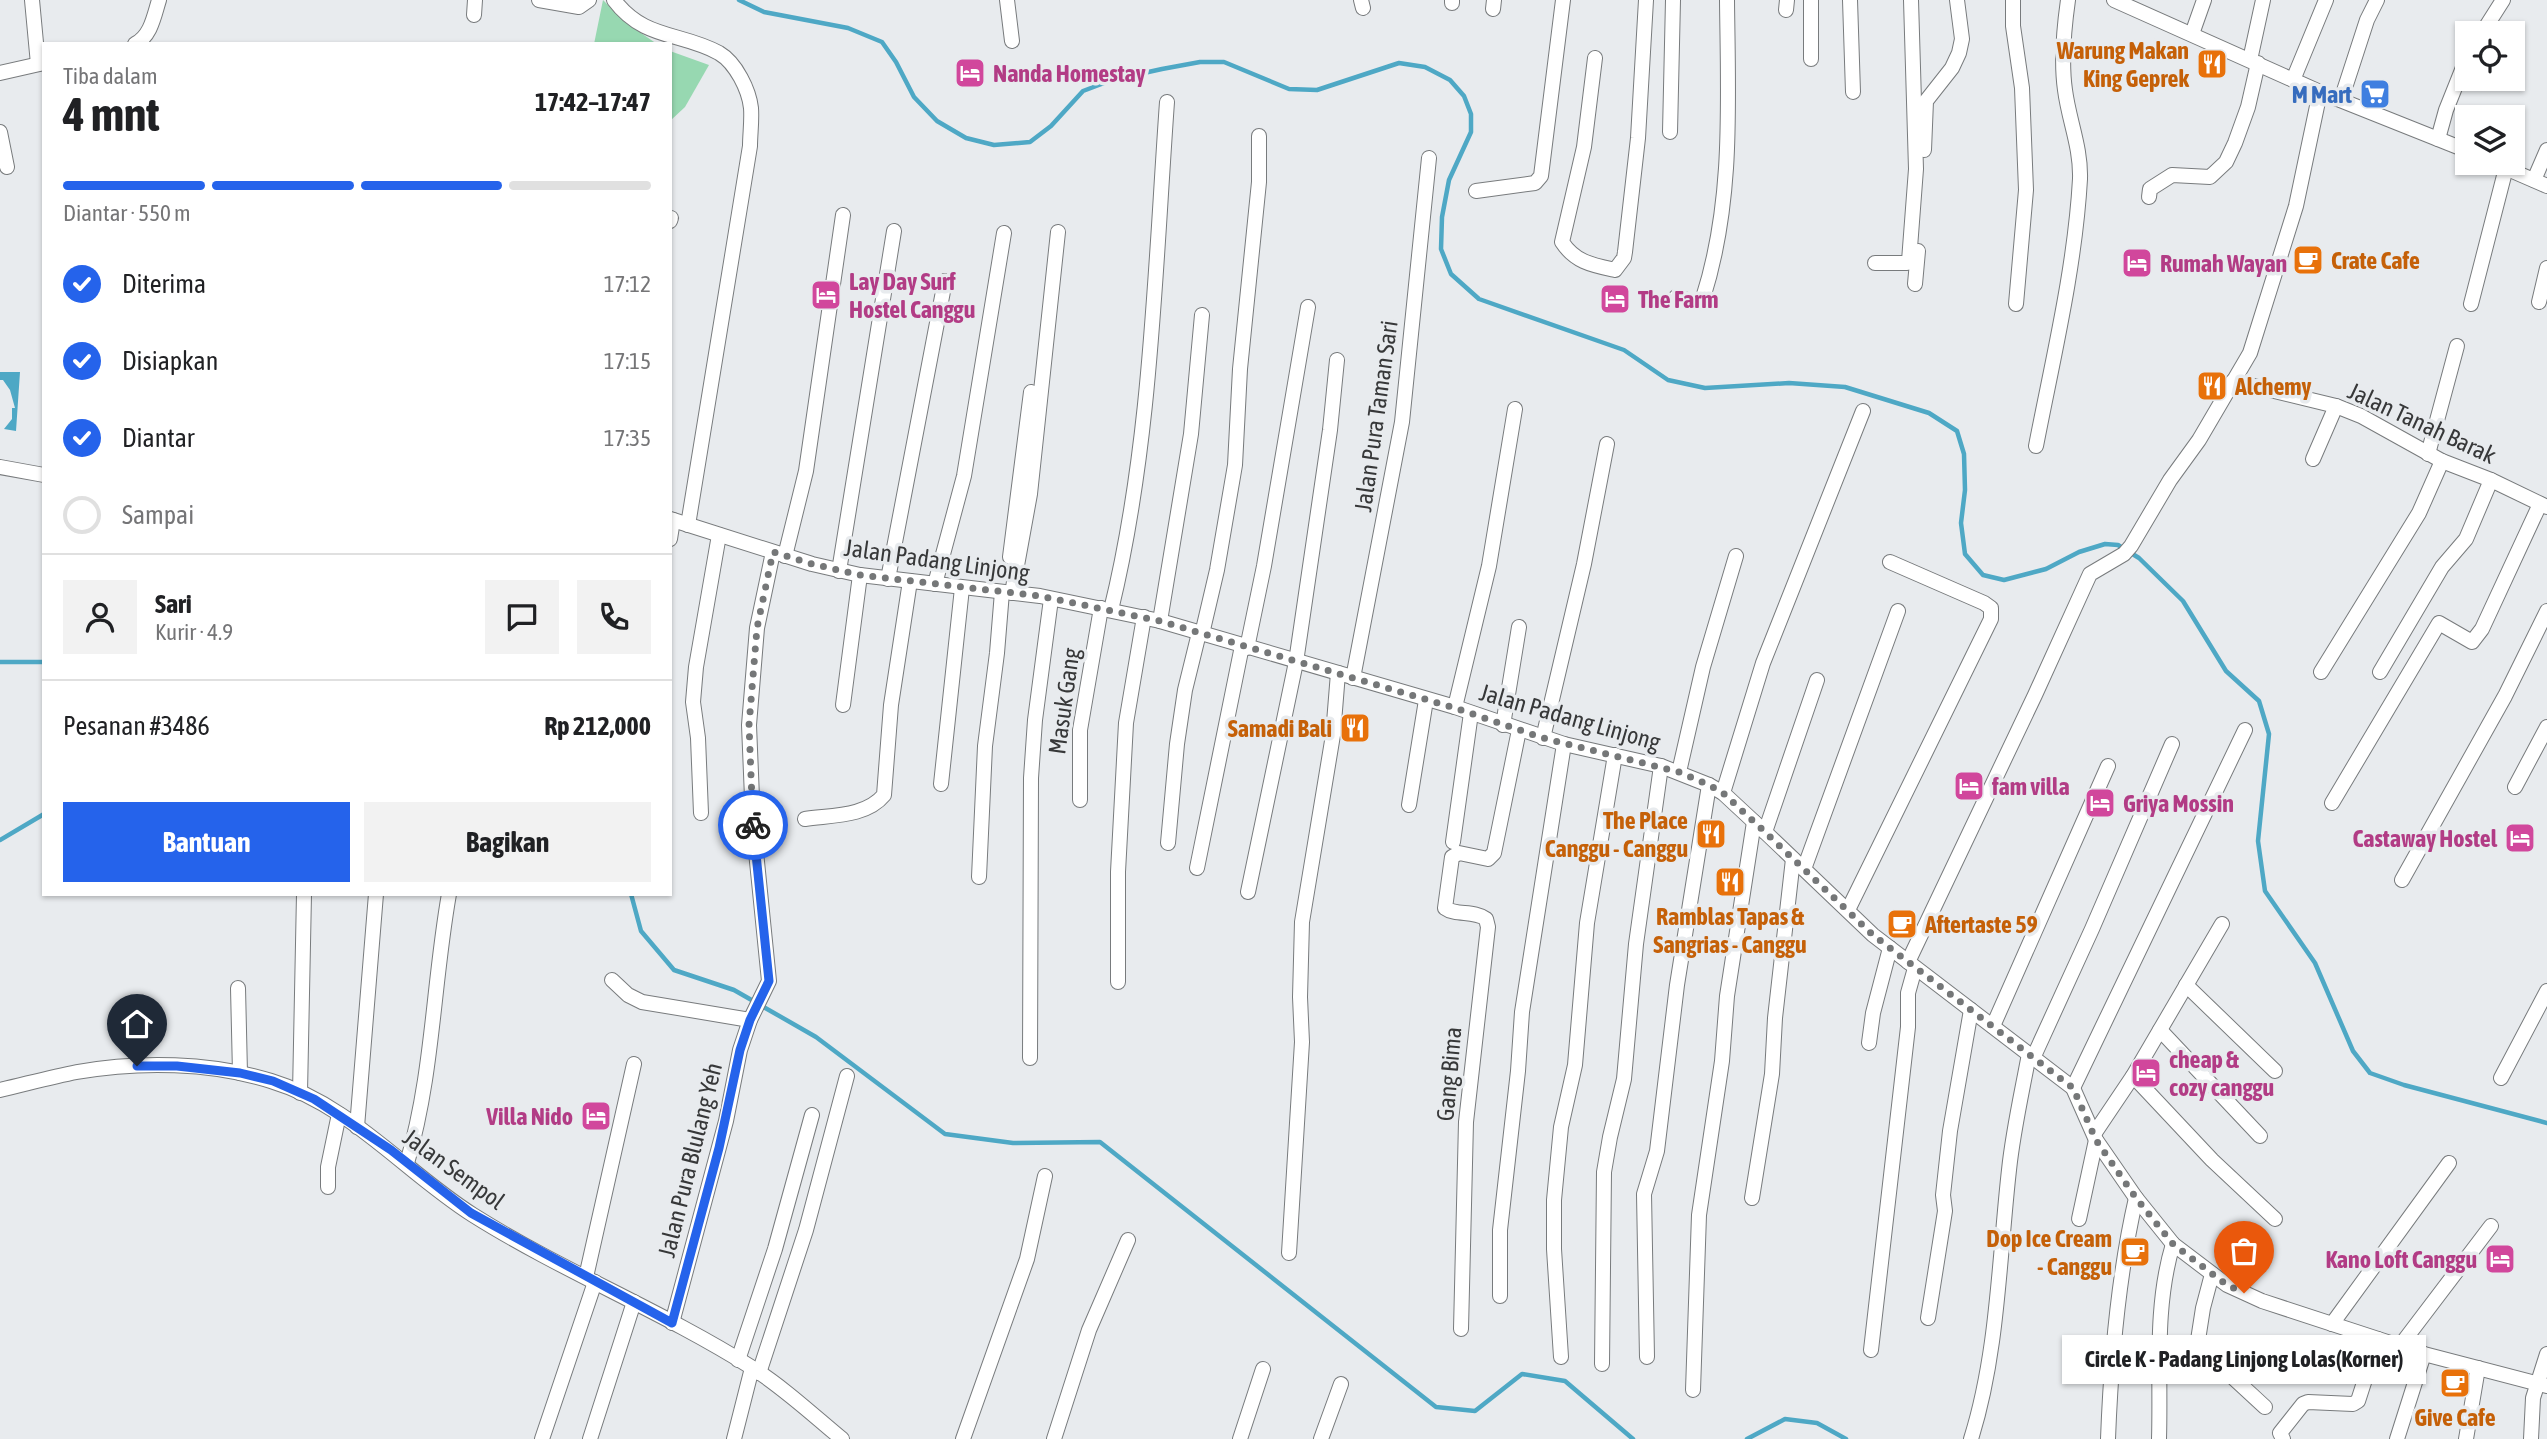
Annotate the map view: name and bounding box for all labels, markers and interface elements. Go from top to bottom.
map controls [2455,21,2525,175]
button: locate [2455,21,2525,91]
place label: Warung Makan King Geprek [2056,37,2189,92]
restaurant icon: Warung Makan King Geprek [2195,47,2229,81]
hotel icon: Nanda Homestay [953,56,987,90]
place label: Nanda Homestay [993,60,1146,87]
text: Tiba dalam [63,63,158,89]
supermarket icon: M Mart [2358,77,2392,111]
place label: M Mart [2292,81,2352,108]
text: 17:42–17:47 [535,87,651,117]
text: 4 mnt [63,88,160,141]
button: layers [2455,105,2525,175]
text: Diantar · 550 m [63,200,191,226]
cafe icon: Crate Cafe [2291,243,2325,277]
hotel icon: Rumah Wayan [2120,246,2154,280]
place label: Crate Cafe [2331,247,2420,274]
place label: Rumah Wayan [2160,250,2287,277]
icon: check [63,265,101,303]
place label: Lay Day Surf Hostel Canggu [849,268,975,323]
text: Diterima [122,269,206,299]
text: 17:12 [604,271,651,297]
hotel icon: Lay Day Surf Hostel Canggu [809,278,843,312]
hotel icon: The Farm [1598,282,1632,316]
place label: The Farm [1638,286,1719,313]
street label: Jalan Pura Taman Sari [1349,319,1403,513]
icon: check [63,342,101,380]
text: Disiapkan [122,346,218,376]
text: 17:15 [604,348,651,374]
restaurant icon: Alchemy [2195,369,2229,403]
place label: Alchemy [2234,373,2312,400]
street label: Jalan Tanah Barak [2344,377,2501,469]
icon: check [63,419,101,457]
text: Diantar [122,423,195,453]
text: 17:35 [604,425,651,451]
text: Sampai [122,500,194,530]
street label: Jalan Padang Linjong [843,534,1032,586]
button: person [63,580,137,654]
button: chat [485,580,559,654]
button: phone [577,580,651,654]
text: Sari [155,589,192,619]
text: Kurir · 4.9 [155,619,233,645]
street label: Masuk Gang [1043,645,1085,756]
street label: Jalan Padang Linjong [1477,678,1664,756]
text: Pesanan #3486 [63,711,210,741]
text: Rp 212,000 [544,711,651,741]
restaurant icon: Samadi Bali [1338,711,1372,745]
place label: Samadi Bali [1228,715,1332,742]
hotel icon: fam villa [1952,769,1986,803]
place label: fam villa [1991,773,2070,800]
hotel icon: Griya Mossin [2083,786,2117,820]
courier [718,790,788,860]
place label: Griya Mossin [2123,790,2234,817]
button: Bantuan [63,802,350,882]
button: Bagikan [364,802,651,882]
icon: bike [734,806,772,844]
place label: The Place Canggu - Canggu [1545,807,1688,862]
restaurant icon: The Place Canggu - Canggu [1694,817,1728,851]
hotel icon: Castaway Hostel [2503,821,2537,855]
place label: Castaway Hostel [2352,825,2498,852]
restaurant icon: Ramblas Tapas & Sangrias - Canggu [1713,865,1747,899]
place label: Ramblas Tapas & Sangrias - Canggu [1653,903,1807,958]
cafe icon: Aftertaste 59 [1885,907,1919,941]
place label: Aftertaste 59 [1924,911,2038,938]
pin [107,994,167,1066]
icon: home [118,1005,156,1043]
street label: Gang Bima [1431,1026,1467,1122]
place label: cheap & cozy canggu [2169,1046,2274,1101]
hotel icon: cheap & cozy canggu [2129,1056,2163,1090]
street label: Jalan Pura Blulang Yeh [653,1060,727,1260]
hotel icon: Villa Nido [579,1099,613,1133]
place label: Villa Nido [485,1103,573,1130]
street label: Jalan Sempol [398,1123,510,1215]
pin [2214,1221,2274,1293]
place label: Dop Ice Cream - Canggu [1986,1225,2112,1280]
icon: bag [2225,1232,2263,1270]
cafe icon: Dop Ice Cream - Canggu [2118,1235,2152,1269]
hotel icon: Kano Loft Canggu [2483,1242,2517,1276]
place label: Kano Loft Canggu [2326,1246,2477,1273]
callout: Circle K - Padang Linjong Lolas(Korner) [2062,1335,2426,1384]
text: Circle K - Padang Linjong Lolas(Korner) [2084,1346,2404,1372]
cafe icon: Give Cafe [2438,1366,2472,1400]
place label: Give Cafe [2414,1404,2496,1431]

